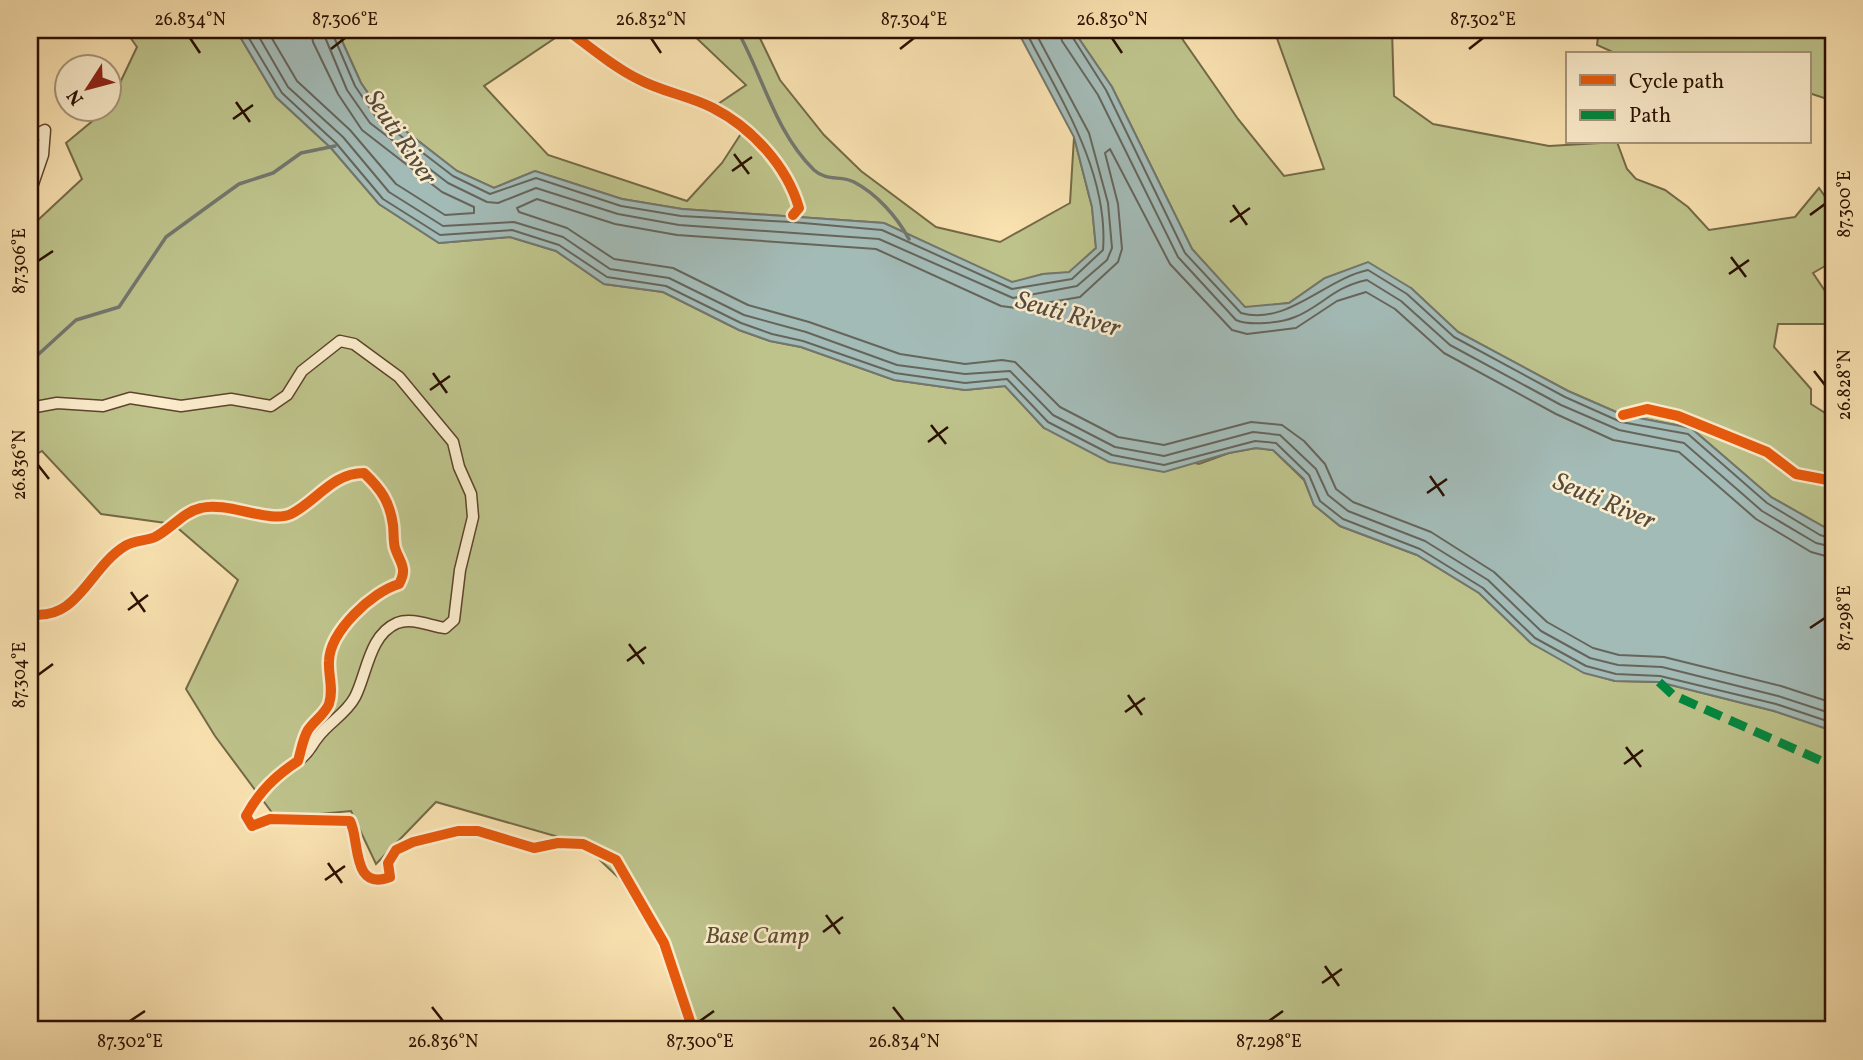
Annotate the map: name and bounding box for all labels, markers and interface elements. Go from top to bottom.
text: 26.834°N [154,8,226,33]
text: 87.306°E [312,8,378,33]
text: 26.832°N [616,8,686,33]
text: 87.304°E [881,8,947,33]
text: 26.830°N [1076,8,1148,33]
text: 87.302°E [1450,8,1516,33]
north arrow [52,52,122,122]
legend [1566,52,1811,144]
text: Cycle path [1629,68,1724,97]
text: N [61,83,90,110]
water label: Seuti River [355,83,445,193]
text: Path [1629,102,1671,131]
text: 87.300°E [1833,170,1858,238]
text: 87.306°E [8,228,33,294]
water label: Seuti River [1011,283,1125,347]
text: 26.828°N [1833,349,1858,421]
text: 26.836°N [8,430,33,500]
water label: Seuti River [1547,464,1661,540]
text: 87.298°E [1833,585,1858,651]
text: 87.304°E [8,642,33,708]
park label: Base Camp [705,920,809,954]
text: 87.302°E [97,1030,163,1055]
text: 26.836°N [408,1030,478,1055]
text: 87.300°E [666,1030,734,1055]
text: 26.834°N [868,1030,940,1055]
text: 87.298°E [1236,1030,1302,1055]

